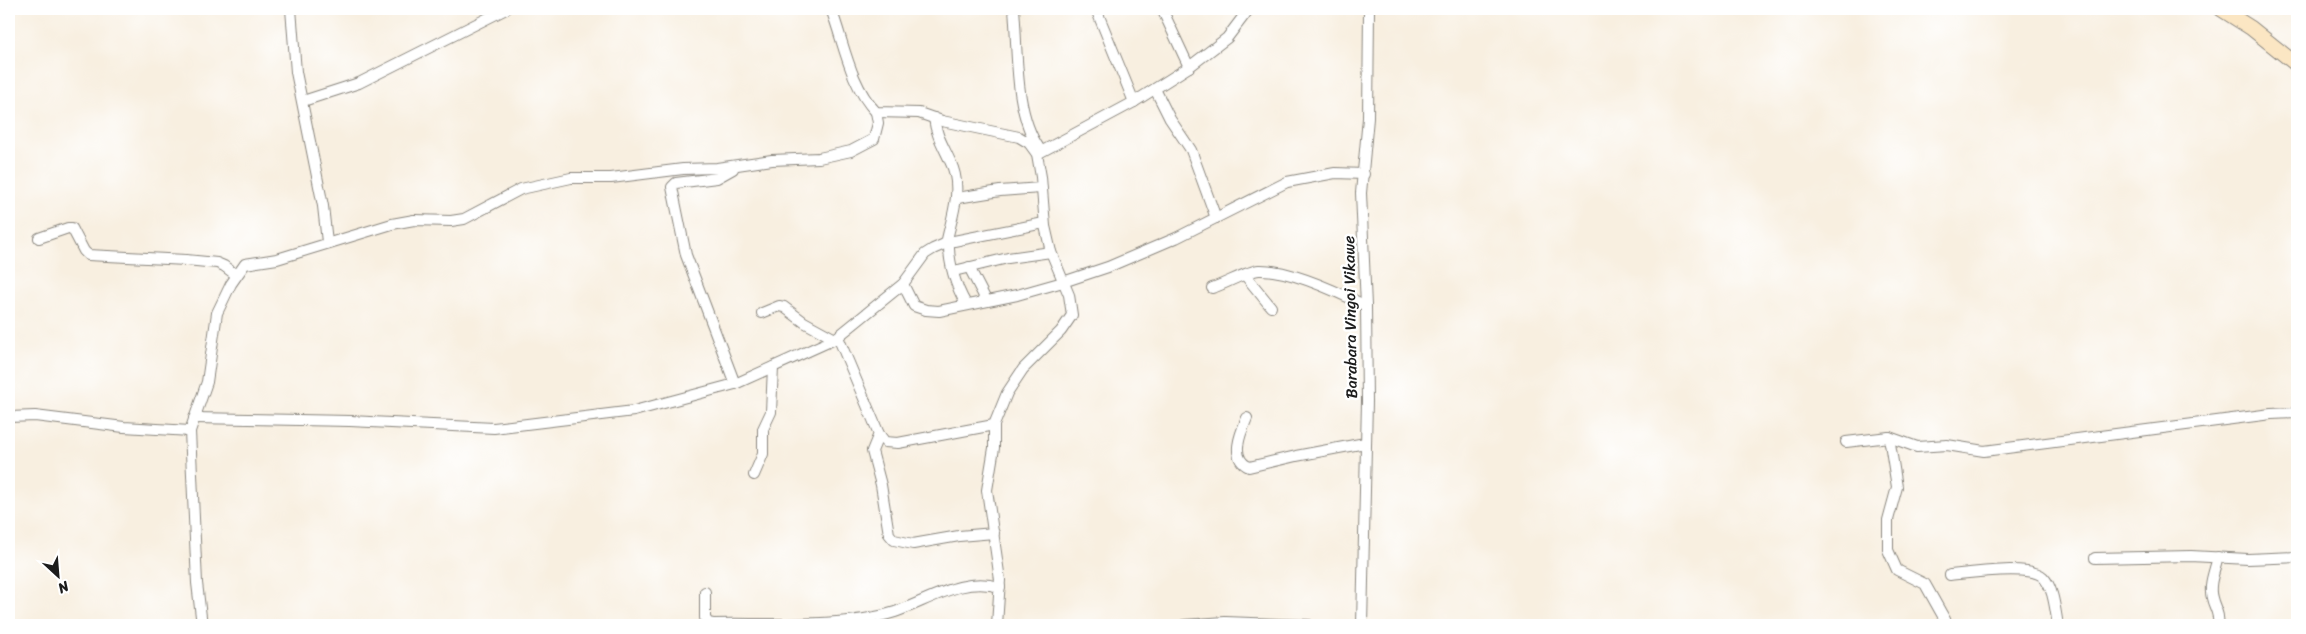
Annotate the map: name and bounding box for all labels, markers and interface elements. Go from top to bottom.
street label: Barabara Vingoi Vikawe [1334,235,1366,399]
north arrow [32,552,82,602]
text: N [53,573,74,601]

